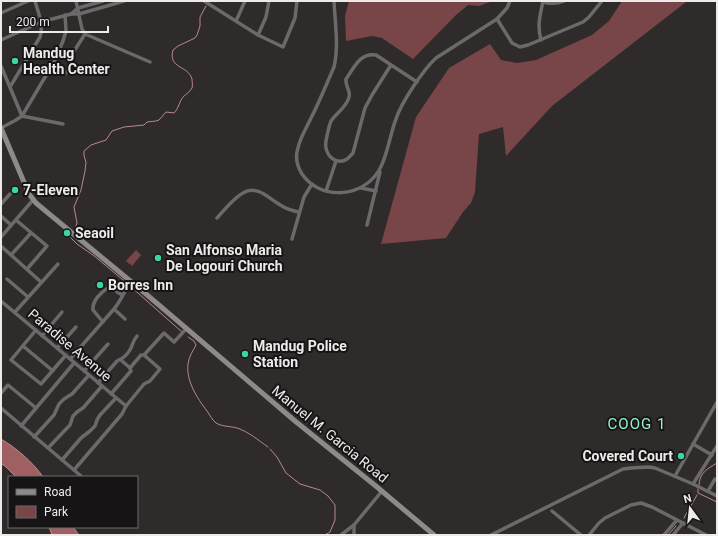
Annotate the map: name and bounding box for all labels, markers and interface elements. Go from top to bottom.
scale bar [10,8,108,34]
text: 200 m [16,15,50,29]
place label: Mandug Health Center [23,45,110,77]
marker: Mandug Health Center [10,56,20,66]
place label: 7-Eleven [23,182,78,198]
marker: 7-Eleven [10,185,20,195]
place label: Seaoil [75,225,114,241]
marker: Seaoil [62,228,72,238]
place label: San Alfonso Maria De Logouri Church [166,242,283,274]
marker: San Alfonso Maria De Logouri Church [153,253,163,263]
place label: Borres Inn [108,277,173,293]
marker: Borres Inn [95,280,105,290]
street label: Paradise Avenue [25,306,115,384]
place label: Mandug Police Station [253,338,347,370]
marker: Mandug Police Station [240,349,250,359]
street label: Manuel M. Garcia Road [269,382,391,486]
district label: COOG 1 [608,415,666,433]
place label: Covered Court [582,448,673,464]
marker: Covered Court [676,451,686,461]
legend [8,476,138,528]
text: Road [44,485,72,499]
north arrow [670,488,710,528]
text: N [682,491,693,506]
text: Park [44,505,69,519]

